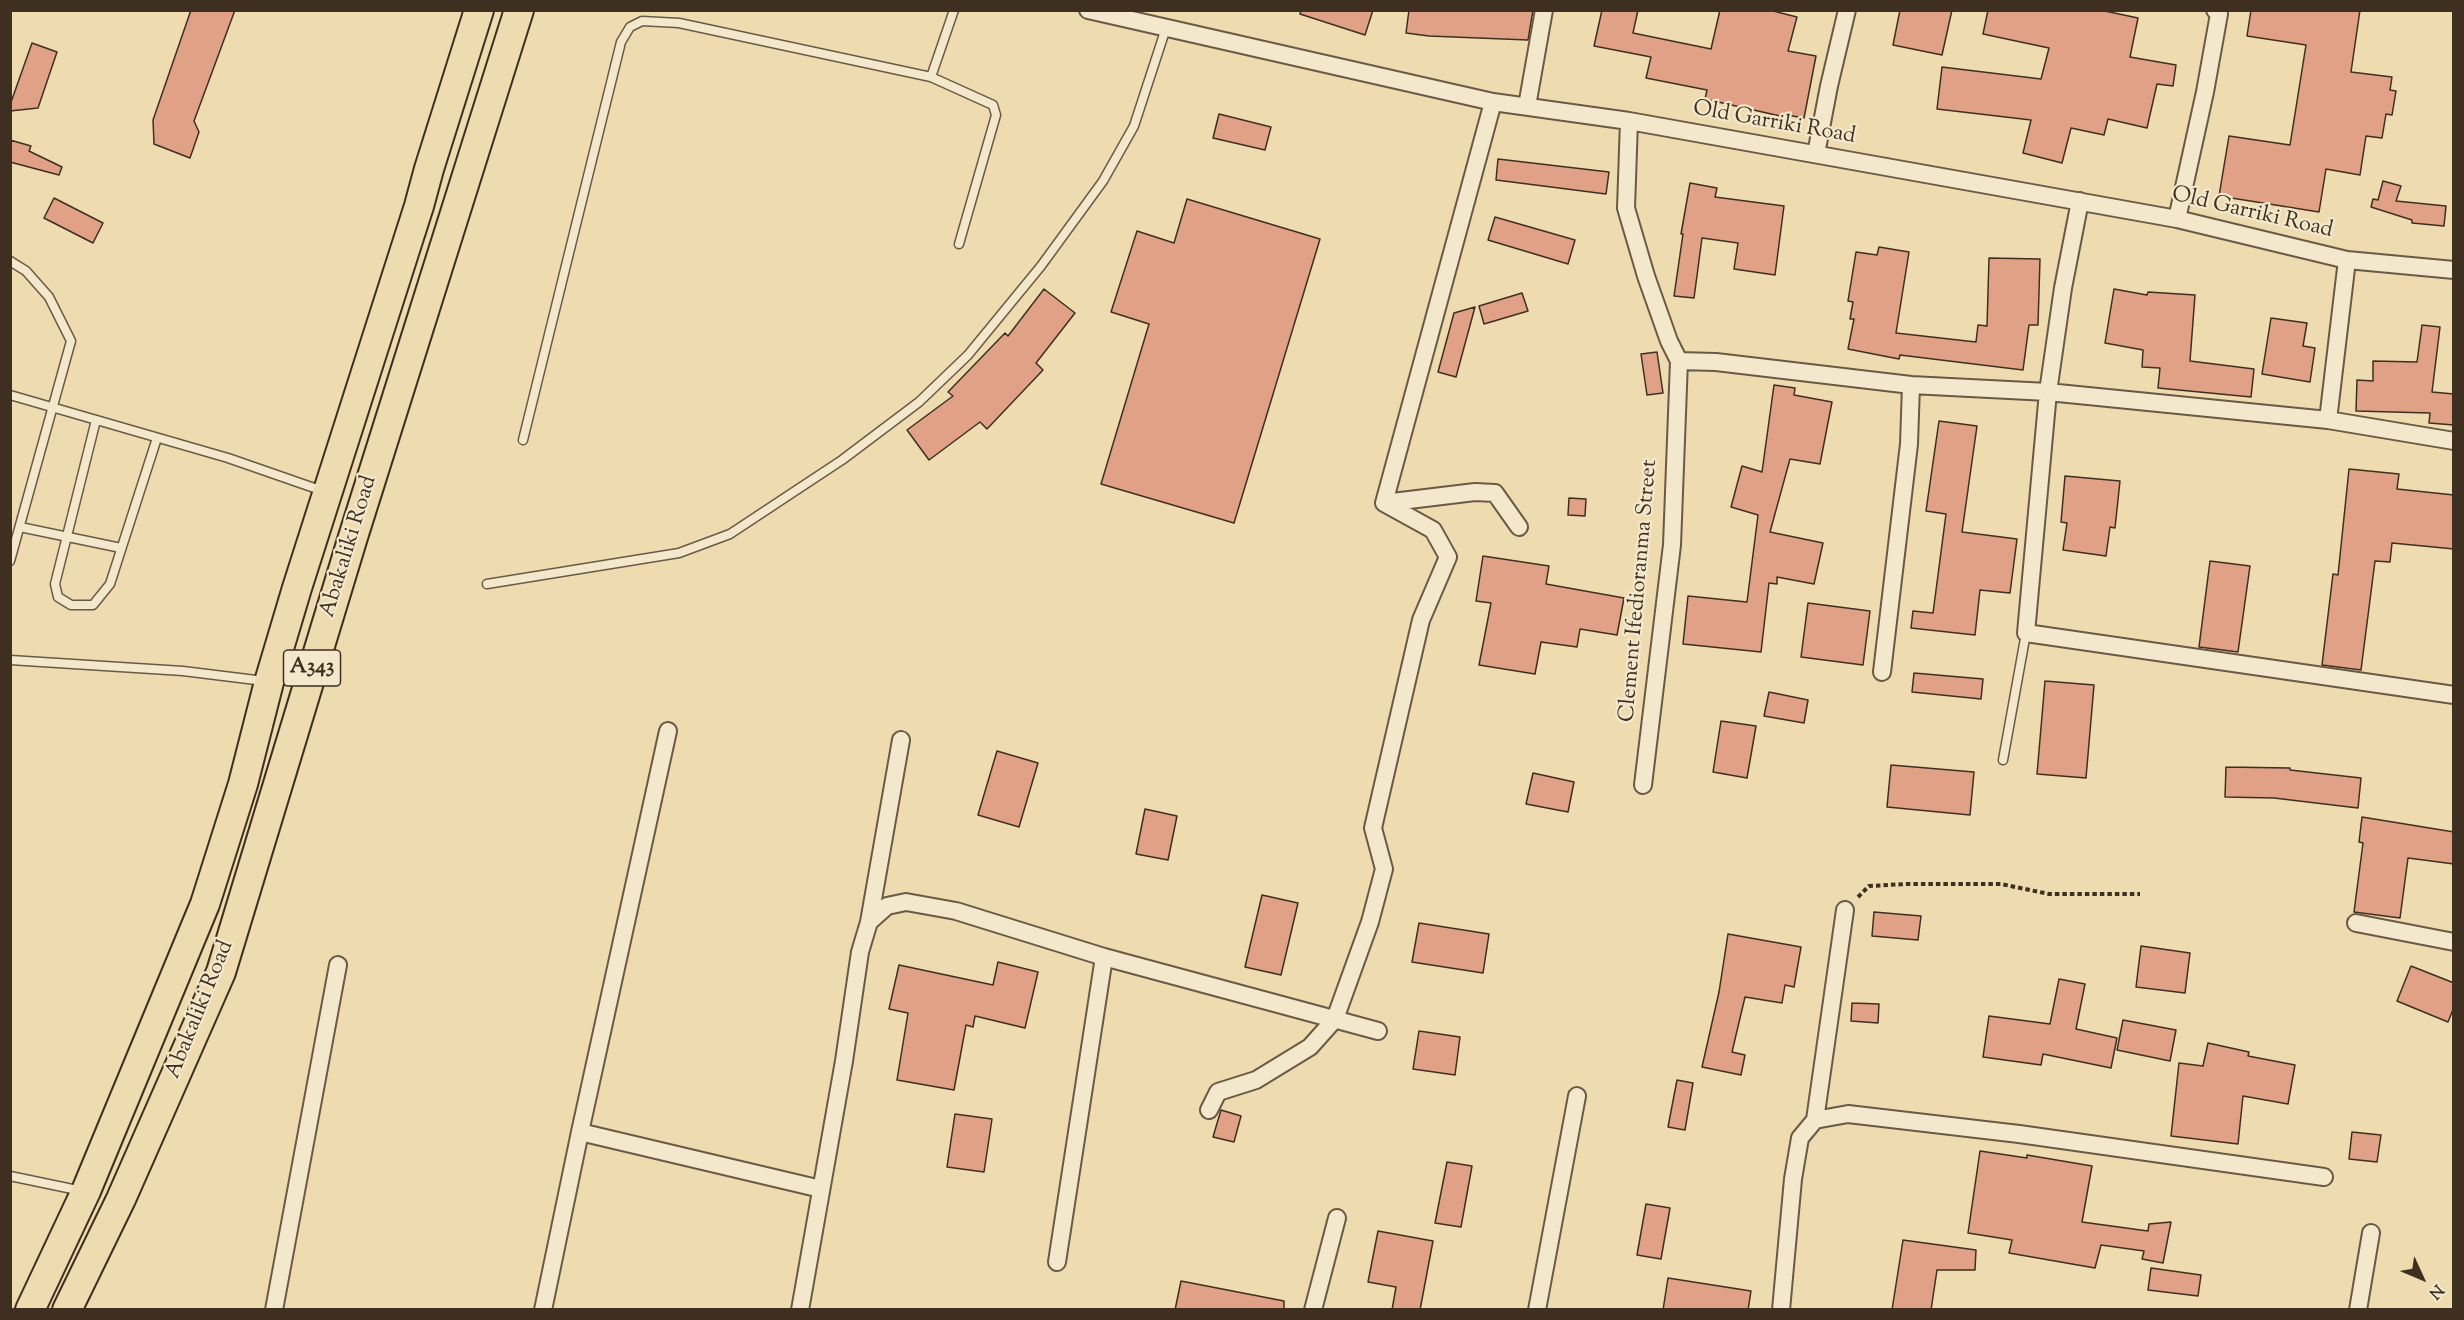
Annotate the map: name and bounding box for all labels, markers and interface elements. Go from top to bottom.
street label: Old Garriki Road [1691,97,1857,151]
street label: Old Garriki Road [2169,183,2335,245]
street label: Clement Ifedioranma Street [1615,459,1665,723]
street label: Abakaliki Road [316,473,384,621]
road number: A343 [284,650,340,686]
street label: Abakaliki Road [161,937,241,1083]
north arrow [2392,1248,2452,1308]
text: N [2423,1278,2448,1303]

